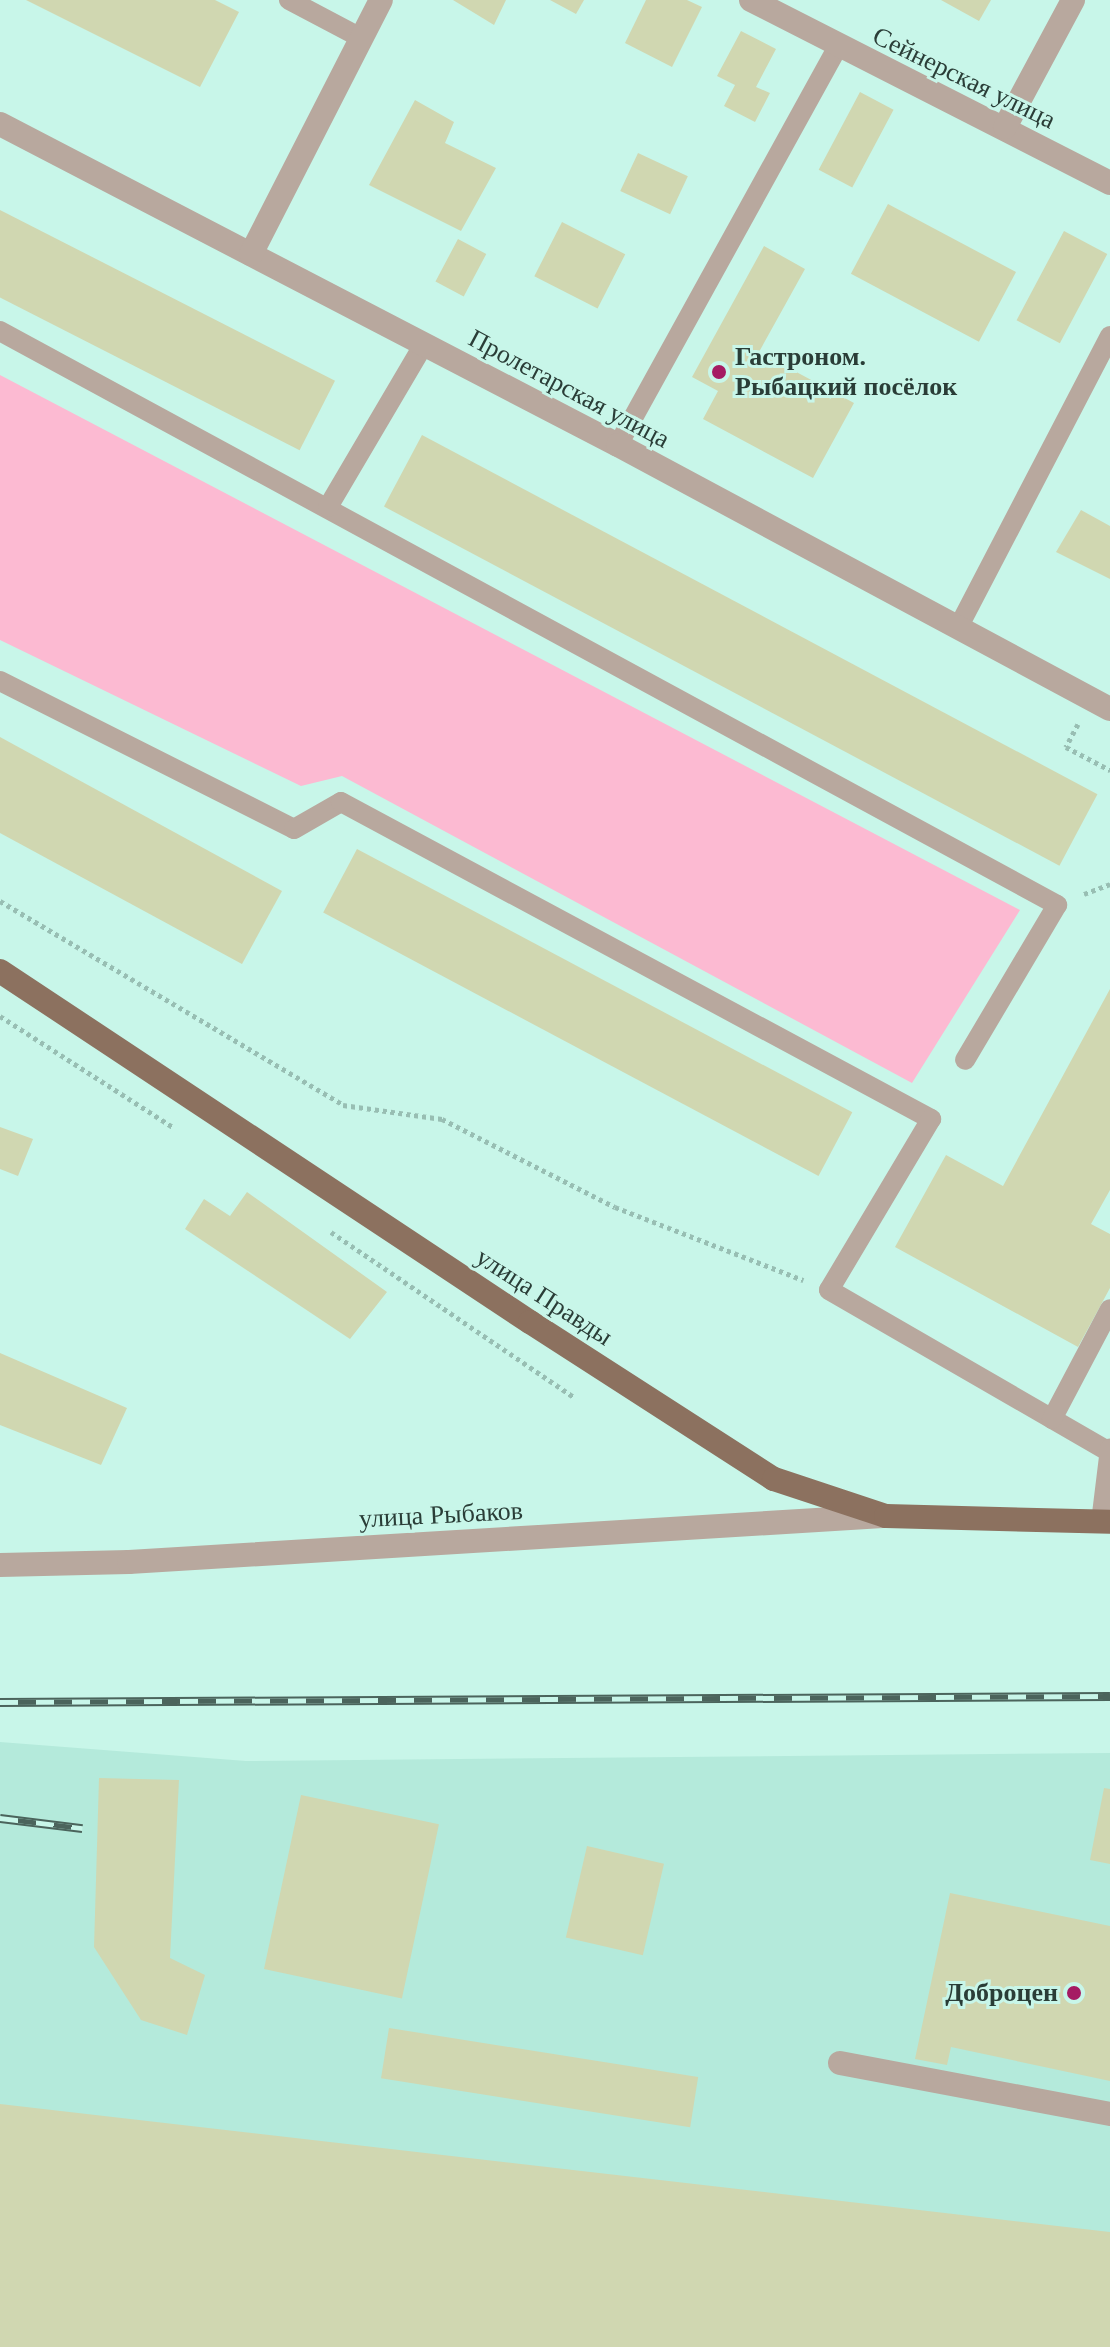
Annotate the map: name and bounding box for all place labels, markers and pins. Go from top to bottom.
place label: Гастроном. Рыбацкий посёлок [735,341,957,402]
marker: Гастроном. Рыбацкий посёлок [710,363,728,381]
place label: Доброцен [945,1977,1058,2009]
marker: Доброцен [1065,1984,1083,2002]

